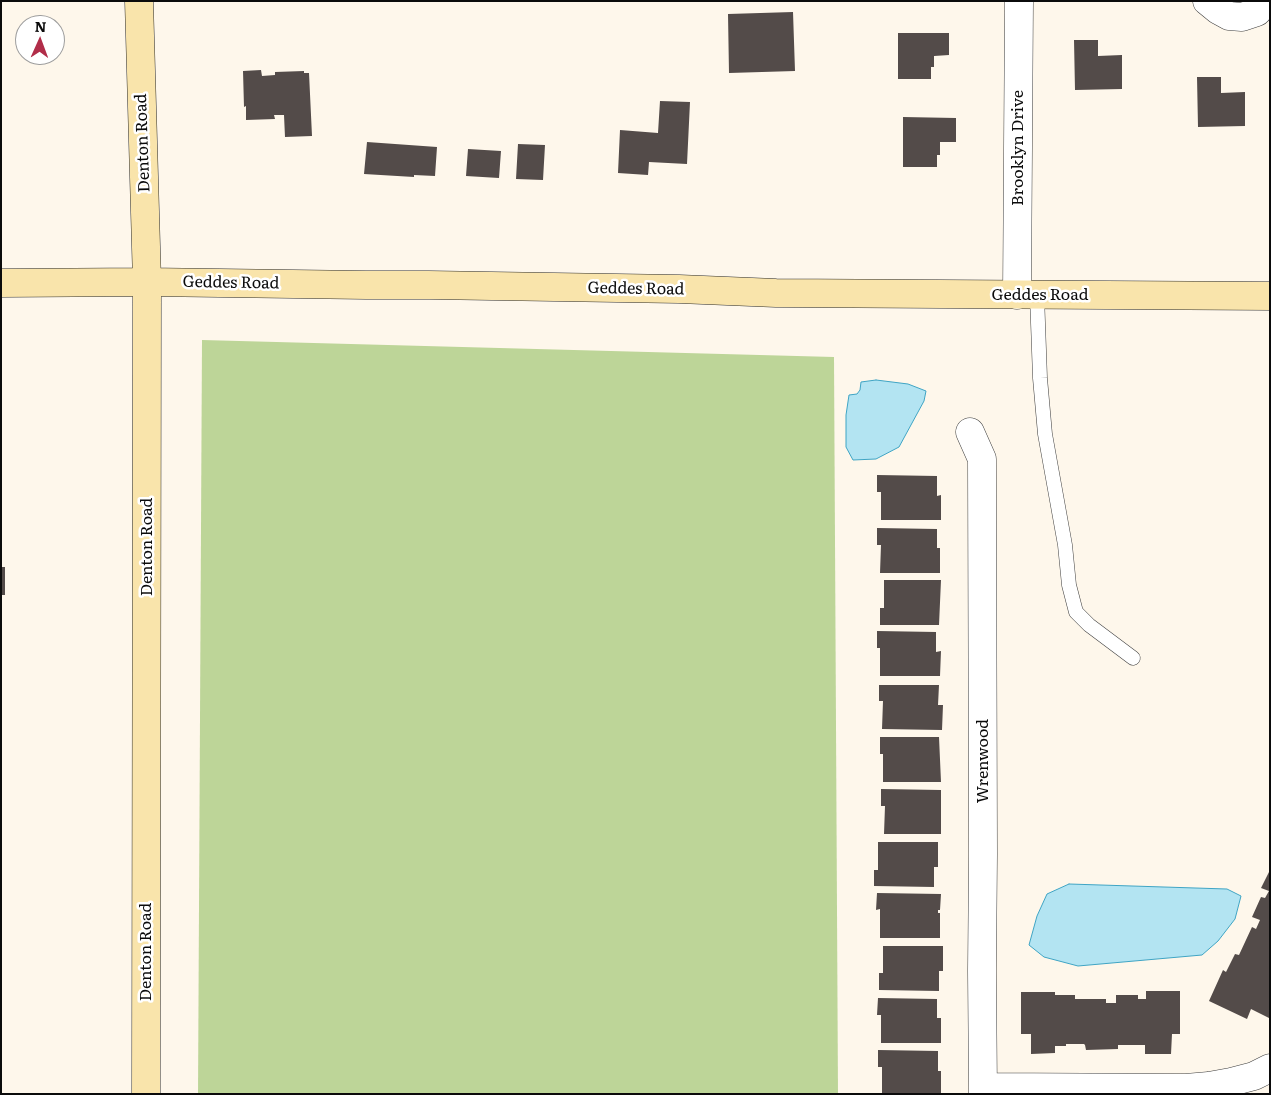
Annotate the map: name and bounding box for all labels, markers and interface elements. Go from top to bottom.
north arrow [15,15,65,65]
text: N [34,16,47,36]
street label: Brooklyn Drive [1008,90,1028,206]
street label: Denton Road [132,93,154,193]
street label: Geddes Road [182,273,280,293]
street label: Geddes Road [587,279,685,299]
street label: Geddes Road [992,285,1088,305]
street label: Denton Road [137,498,157,596]
street label: Wrenwood [973,719,993,803]
street label: Denton Road [136,903,156,1001]

